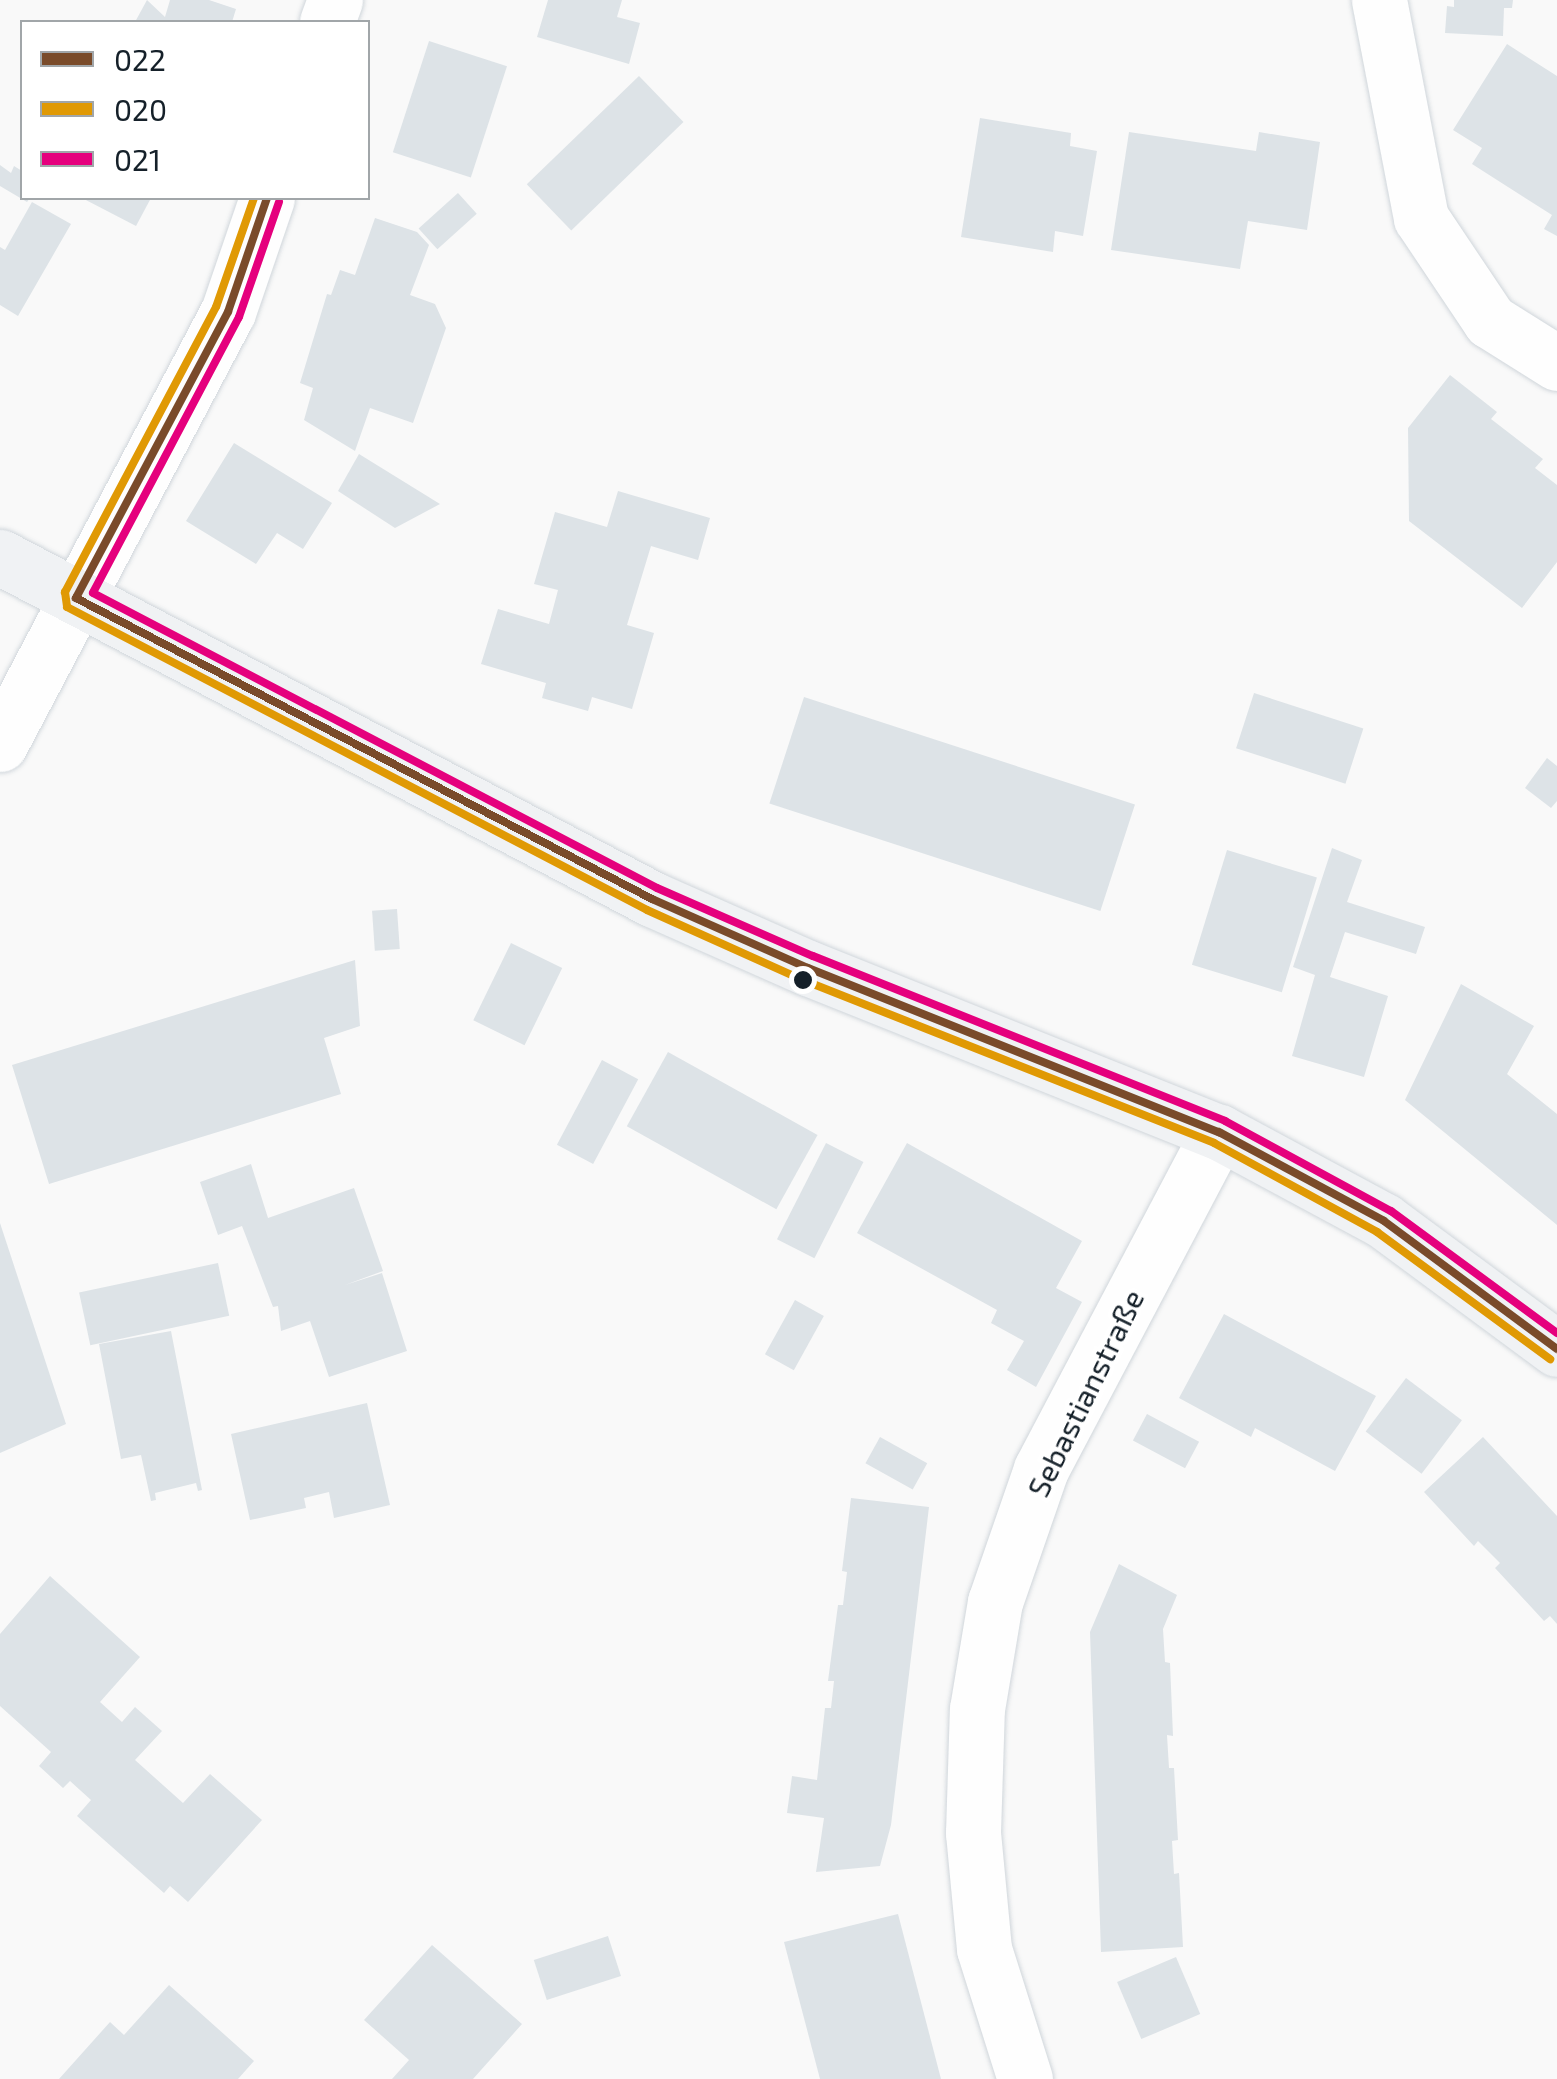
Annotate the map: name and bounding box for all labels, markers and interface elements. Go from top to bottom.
legend [20,20,370,200]
text: 022 [114,41,166,77]
text: 020 [114,91,167,127]
text: 021 [114,141,161,177]
unlabelled marker [793,970,813,990]
street label: Sebastianstraße [1019,1284,1151,1502]

